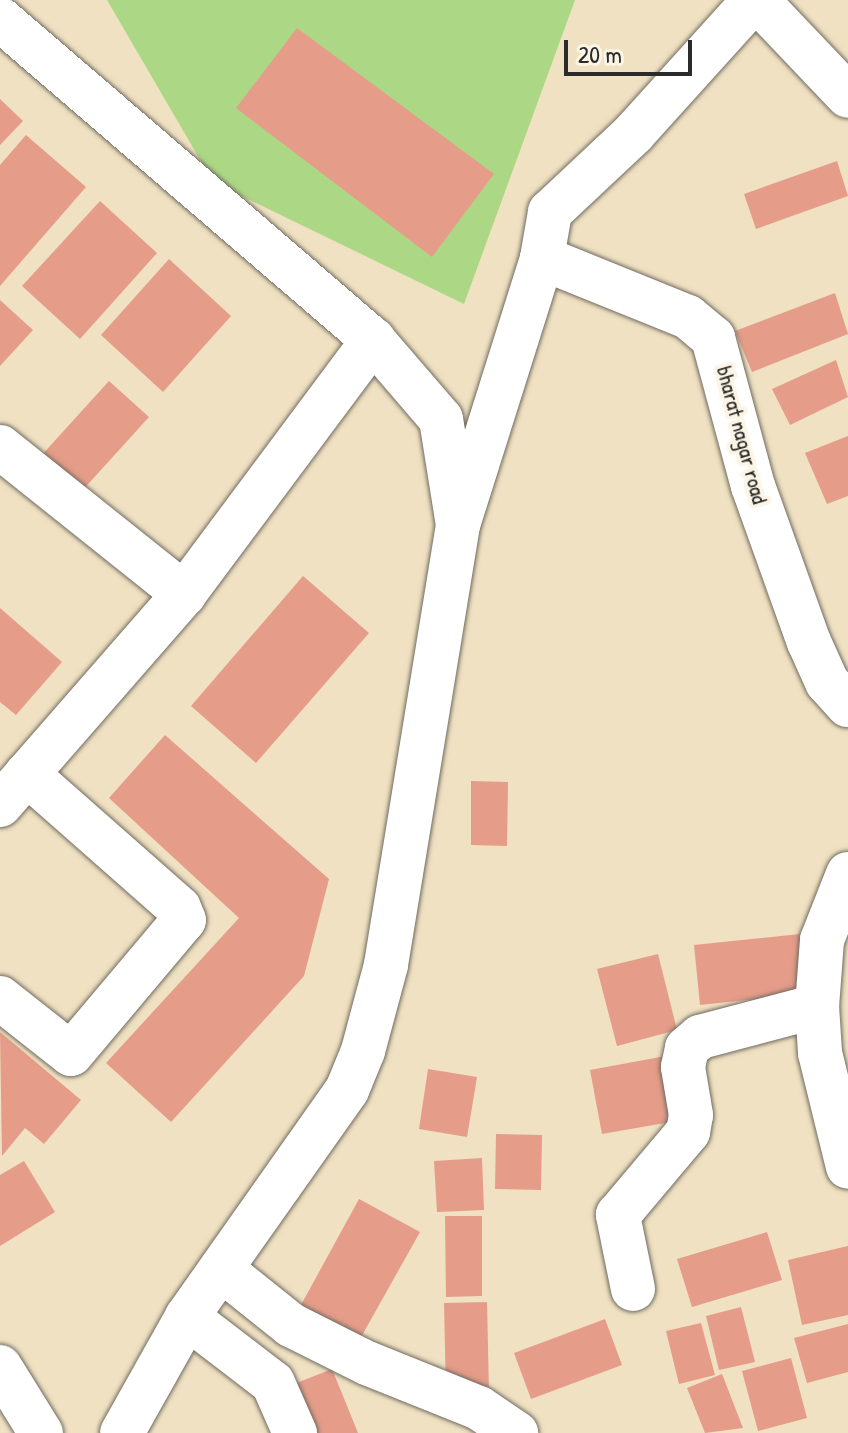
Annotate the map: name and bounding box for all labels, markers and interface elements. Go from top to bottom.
scale bar [568,24,696,74]
text: 20 m [578,38,622,70]
street label: bharat nagar road [711,363,773,507]

